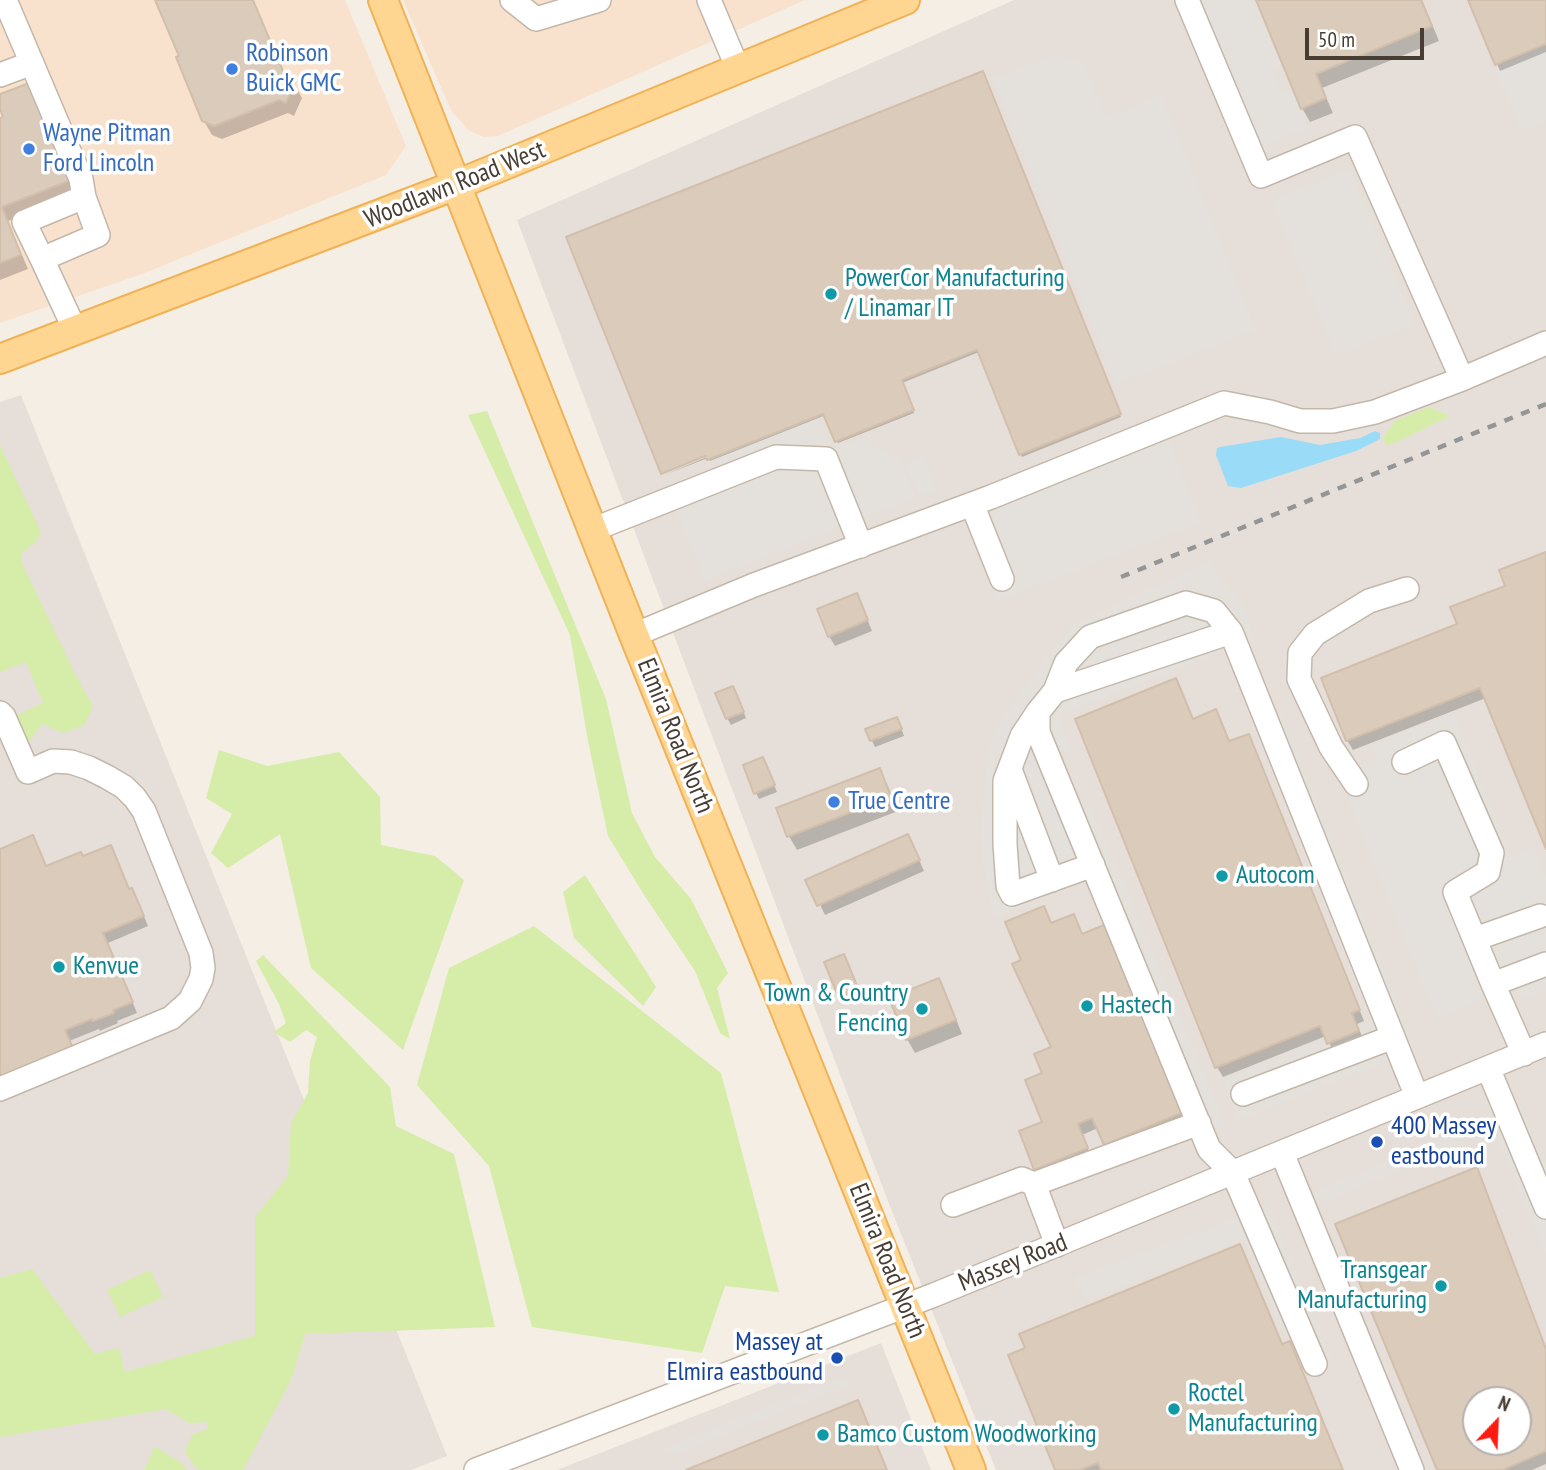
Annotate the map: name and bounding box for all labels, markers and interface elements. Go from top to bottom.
scale bar [1308,14,1427,58]
text: 50 m [1318,26,1355,53]
place label: Robinson Buick GMC [246,38,341,100]
marker: Robinson Buick GMC [224,61,240,77]
place label: Wayne Pitman Ford Lincoln [43,118,171,180]
street label: Woodlawn Road West [360,135,550,235]
marker: Wayne Pitman Ford Lincoln [21,141,37,157]
place label: PowerCor Manufacturing / Linamar IT [845,263,1065,324]
marker: PowerCor Manufacturing / Linamar IT [823,286,839,302]
street label: Elmira Road North [630,654,720,818]
place label: True Centre [848,786,950,818]
marker: True Centre [826,794,842,810]
place label: Autocom [1236,860,1315,892]
marker: Autocom [1214,868,1230,884]
place label: Kenvue [73,951,139,983]
marker: Kenvue [51,959,67,975]
place label: Town & Country Fencing [764,978,908,1040]
place label: Hastech [1101,990,1172,1022]
marker: Hastech [1079,998,1095,1014]
marker: Town & Country Fencing [914,1001,930,1017]
place label: 400 Massey eastbound [1391,1111,1496,1172]
marker: 400 Massey eastbound [1369,1134,1385,1150]
street label: Elmira Road North [842,1179,932,1343]
street label: Massey Road [954,1227,1072,1299]
place label: Transgear Manufacturing [1297,1255,1427,1316]
marker: Transgear Manufacturing [1433,1278,1449,1294]
place label: Massey at Elmira eastbound [667,1327,823,1388]
marker: Massey at Elmira eastbound [829,1350,845,1366]
place label: Roctel Manufacturing [1188,1378,1318,1440]
north arrow [1462,1386,1532,1456]
text: N [1495,1390,1514,1417]
marker: Roctel Manufacturing [1166,1401,1182,1417]
place label: Bamco Custom Woodworking [837,1419,1096,1451]
marker: Bamco Custom Woodworking [815,1427,831,1443]

